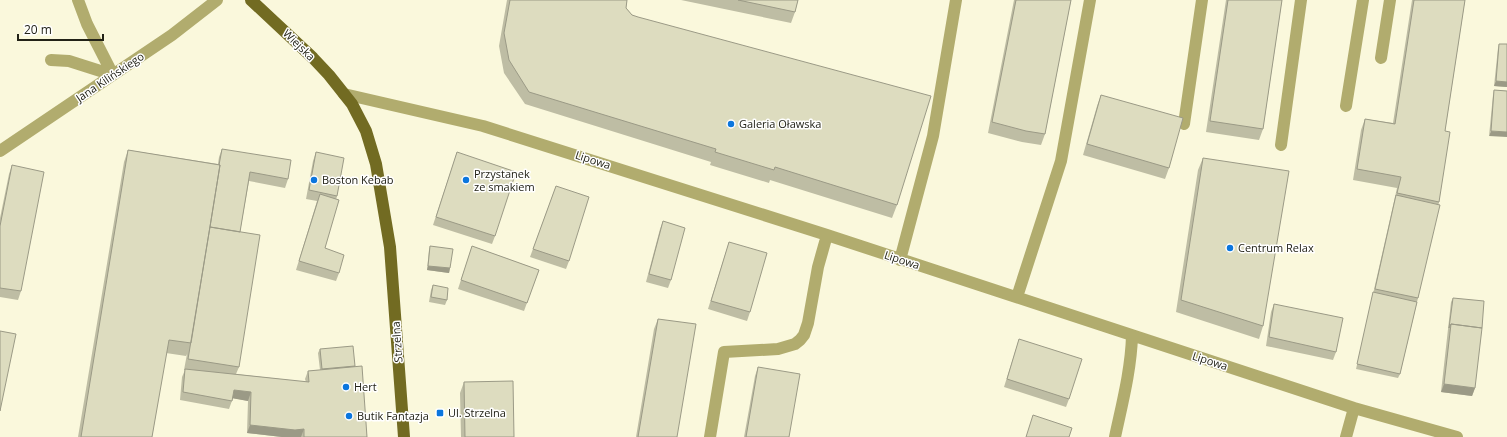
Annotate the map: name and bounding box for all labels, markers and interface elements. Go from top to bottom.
scale bar [18,16,103,42]
text: 20 m [24,21,52,38]
street label: Wiejska [280,26,319,64]
street label: Jana Kilińskiego [72,48,147,105]
place label: Galeria Oławska [739,116,821,131]
marker: Galeria Oławska [726,119,736,129]
street label: Lipowa [573,147,613,172]
place label: Przystanek ze smakiem [474,166,535,194]
place label: Boston Kebab [322,172,394,187]
marker: Boston Kebab [309,175,319,185]
marker: Przystanek ze smakiem [461,175,471,185]
place label: Centrum Relax [1238,240,1314,255]
marker: Centrum Relax [1225,243,1235,253]
street label: Lipowa [882,247,922,272]
street label: Strzelna [388,321,405,363]
street label: Lipowa [1190,348,1230,373]
place label: Hert [354,379,377,394]
marker: Hert [341,382,351,392]
place label: Ul. Strzelna [448,405,506,420]
place label: Butik Fantazja [357,408,429,423]
marker: Ul. Strzelna [435,408,445,418]
marker: Butik Fantazja [344,411,354,421]

